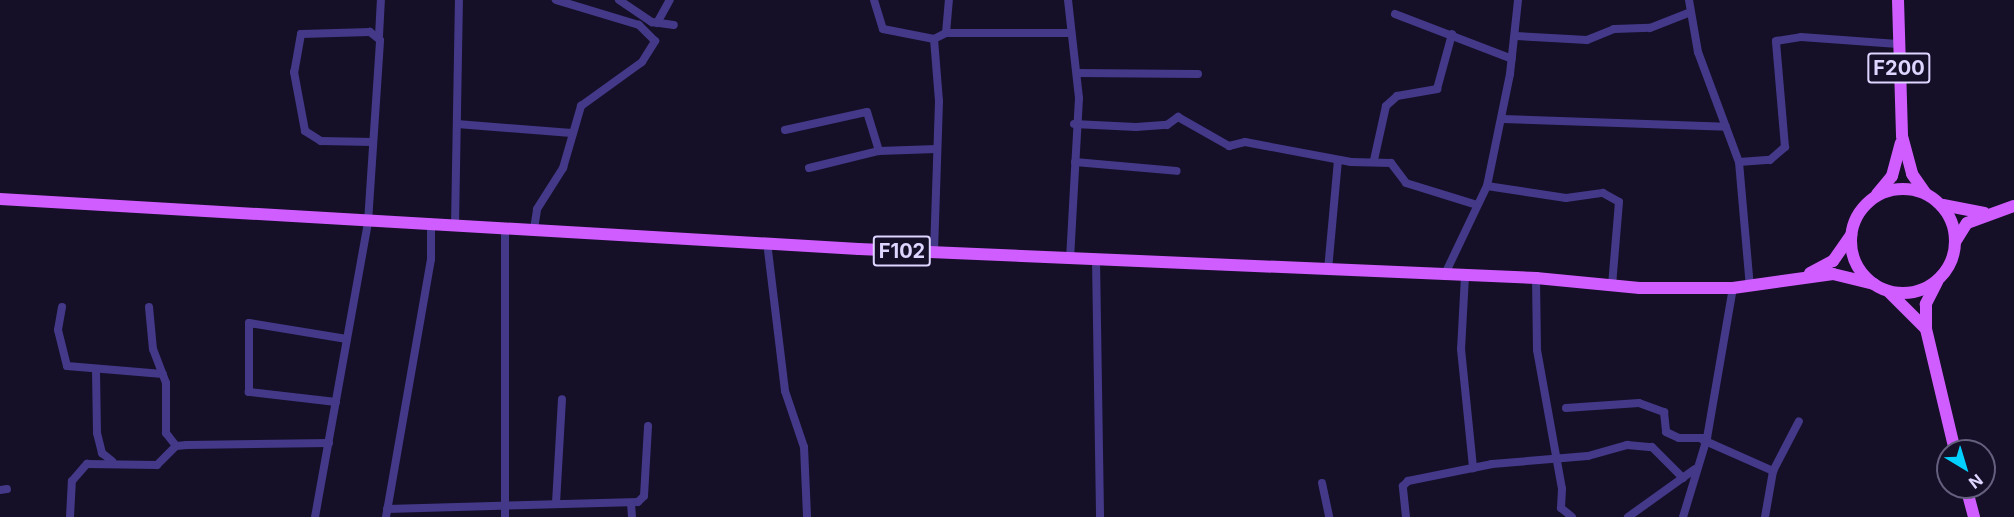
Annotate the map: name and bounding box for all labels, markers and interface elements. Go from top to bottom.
road number: F200 [1866,51,1932,85]
road number: F102 [872,234,932,268]
north arrow [1936,439,1996,499]
text: N [1965,470,1987,493]

